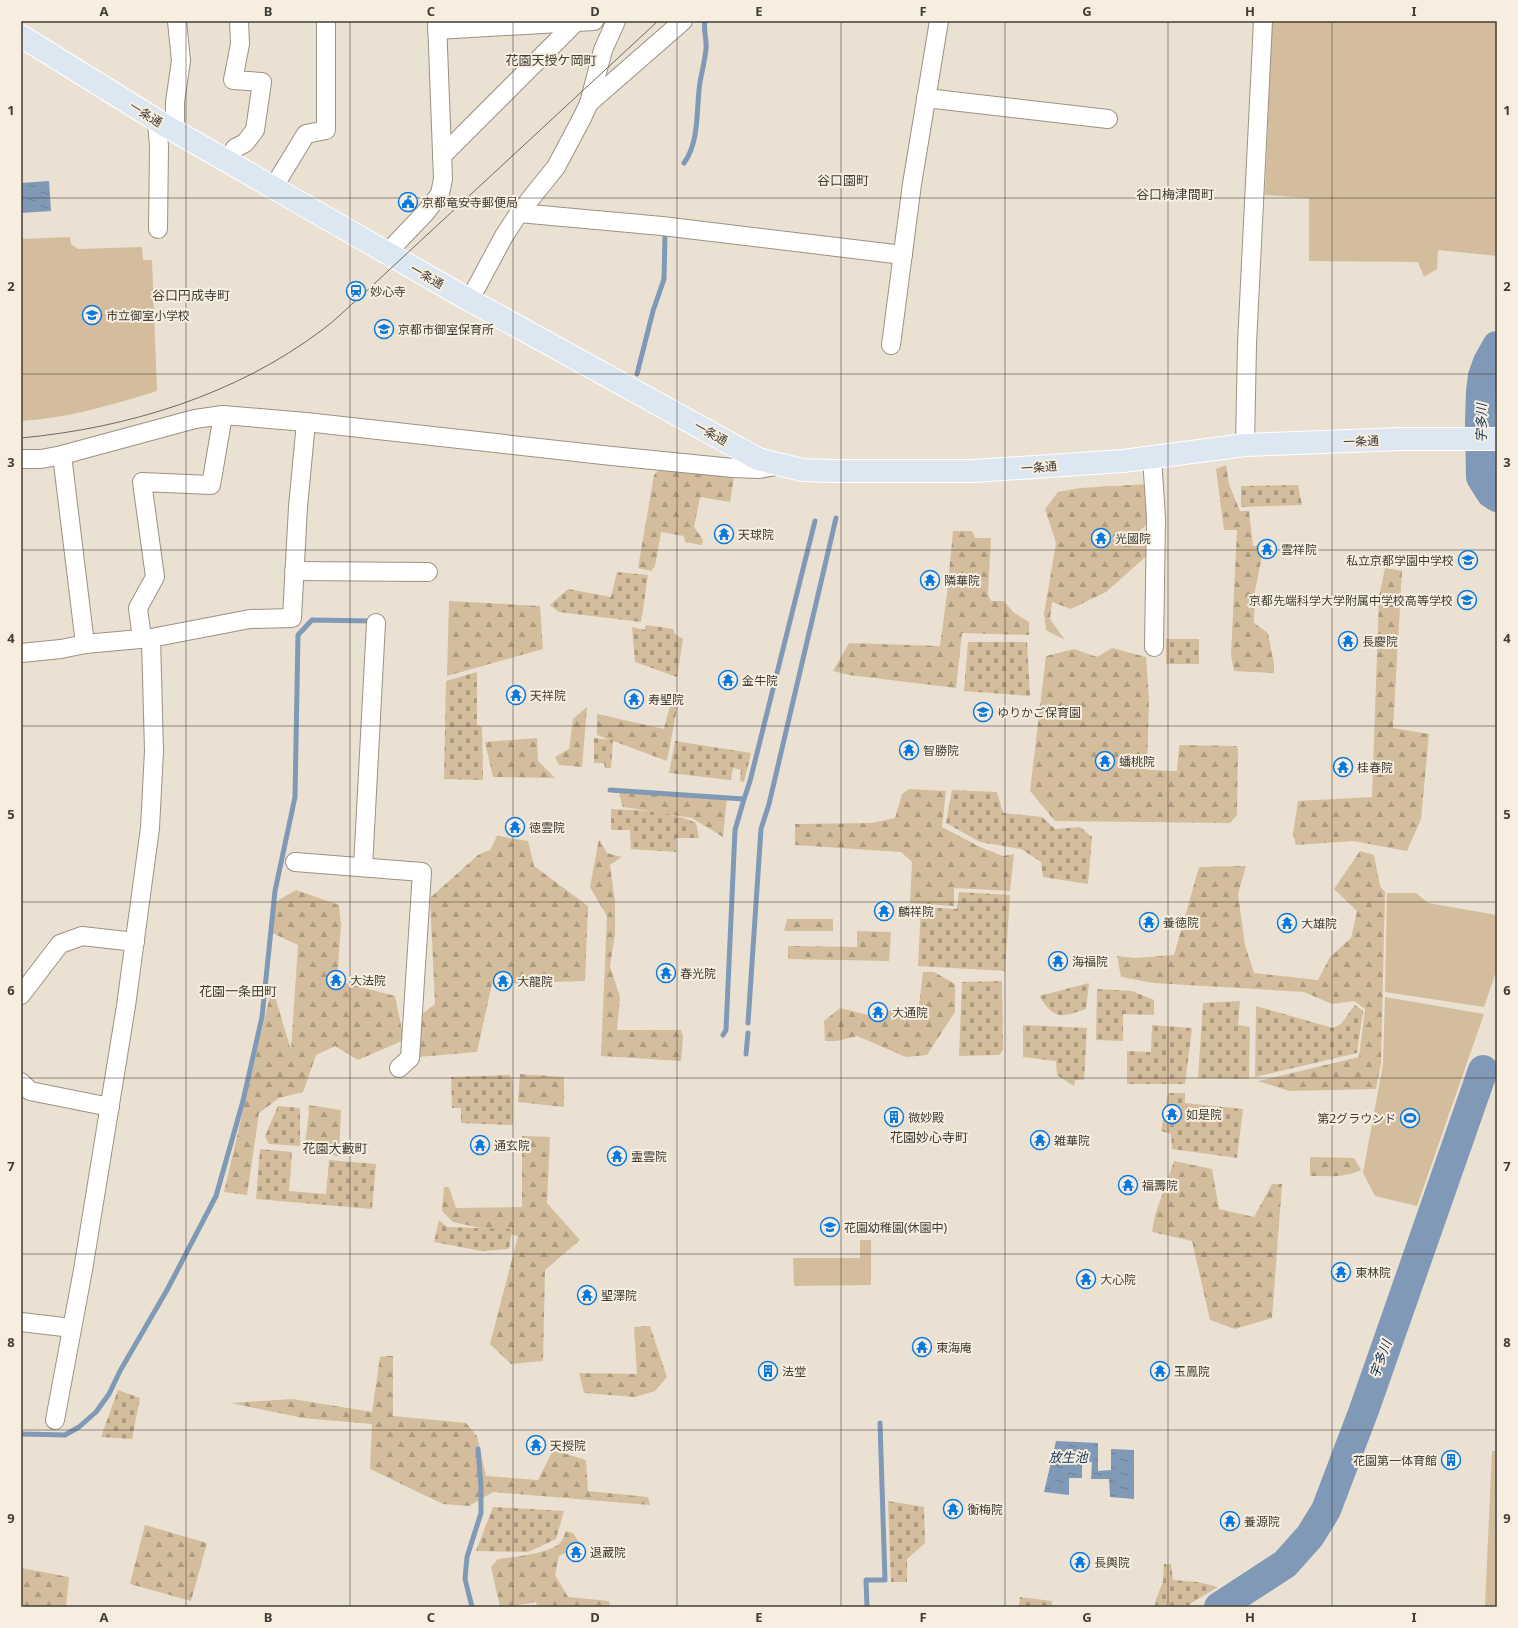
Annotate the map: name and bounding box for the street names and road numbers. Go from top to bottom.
street label: 一条通 [126,97,166,131]
street label: 一条通 [407,260,447,292]
street label: 一条通 [691,417,731,449]
street label: 一条通 [1343,432,1379,450]
street label: 一条通 [1020,457,1058,477]

